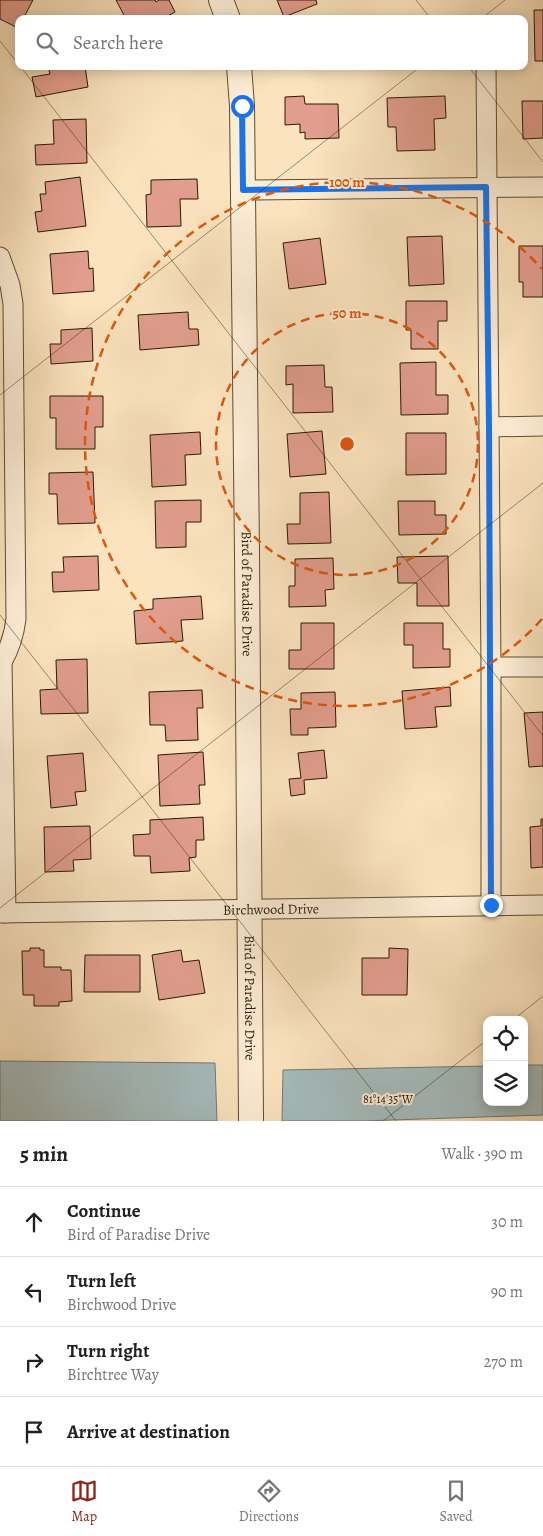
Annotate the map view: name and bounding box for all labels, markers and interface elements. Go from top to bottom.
search box [15,15,528,70]
icon: search [33,29,61,57]
text: Search here [73,30,163,56]
route start [231,95,254,118]
text: 100 m [329,172,365,192]
text: 50 m [332,303,362,323]
centre of rings [338,435,356,453]
street label: Bird of Paradise Drive [237,531,257,657]
route end [480,894,503,917]
street label: Birchwood Drive [223,899,319,919]
street label: Bird of Paradise Drive [240,935,260,1061]
map controls [483,1016,528,1106]
button: locate [483,1016,528,1061]
button: layers [483,1061,528,1106]
text: 81°14'35"W [363,1091,414,1107]
text: 5 min [20,1140,68,1168]
text: Walk · 390 m [442,1143,523,1165]
text: Continue [67,1198,141,1224]
icon: ahead [20,1208,48,1236]
text: 30 m [491,1211,523,1233]
text: Bird of Paradise Drive [67,1224,210,1246]
text: Turn left [67,1268,136,1294]
icon: left [20,1278,48,1306]
text: 90 m [491,1281,523,1303]
text: Birchwood Drive [67,1294,177,1316]
text: Turn right [67,1338,149,1364]
icon: right [20,1348,48,1376]
text: 270 m [484,1351,523,1373]
text: Birchtree Way [67,1364,159,1386]
icon: arrive [20,1418,48,1446]
text: Arrive at destination [67,1419,230,1445]
tab: Map [70,1477,98,1526]
tab: Directions [239,1477,299,1526]
tab: Saved [440,1477,473,1526]

